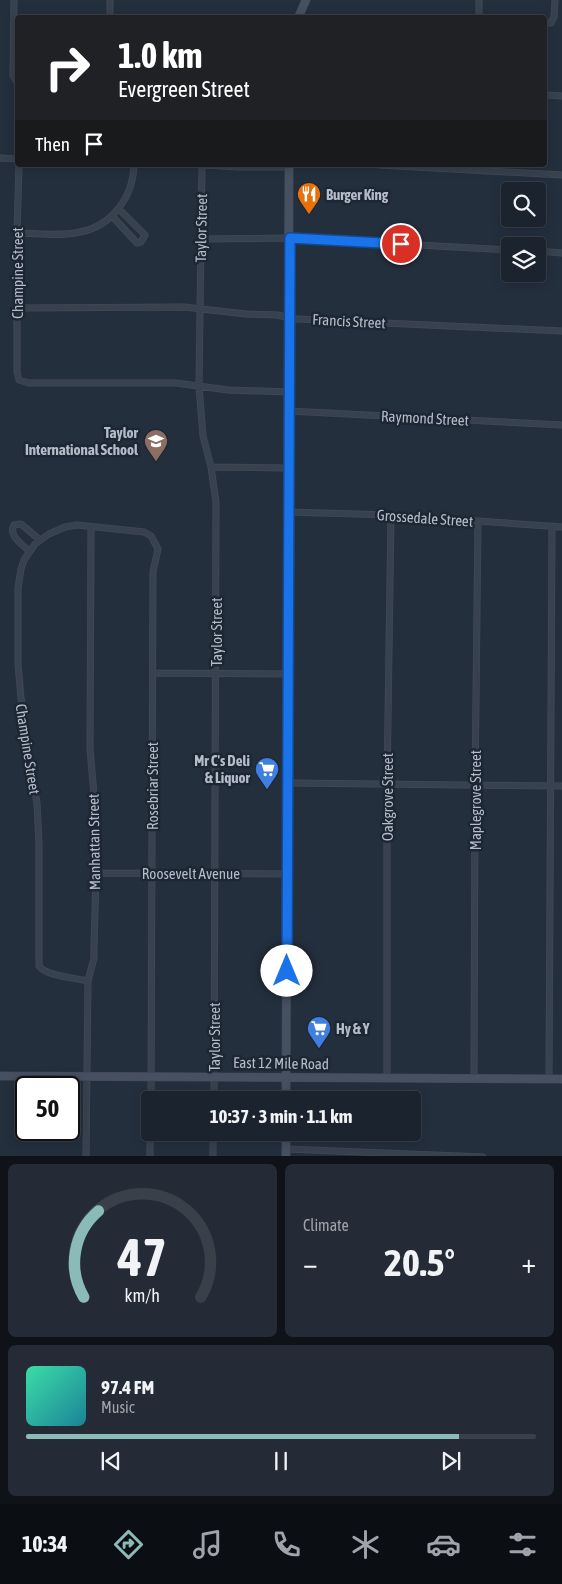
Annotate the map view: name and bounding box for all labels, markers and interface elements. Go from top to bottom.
icon: right [35,35,100,100]
text: 1.0 km [118,35,203,75]
text: Evergreen Street [118,76,250,102]
icon: arrive [80,130,108,158]
text: Then [35,133,70,155]
restaurant icon: Burger King [296,181,322,215]
map controls [501,182,546,282]
button: search [501,182,546,227]
place label: Burger King [326,186,389,203]
street label: Taylor Street [192,193,210,263]
pin [380,223,422,265]
street label: Champine Street [9,227,26,319]
icon: arrive [387,230,415,258]
button: layers [501,237,546,282]
street label: Francis Street [312,311,386,331]
street label: Raymond Street [381,407,469,429]
place label: Taylor International School [25,424,139,458]
school or university icon: Taylor International School [143,428,169,462]
street label: Grossedale Street [376,506,474,530]
street label: Taylor Street [208,598,225,666]
street label: Champine Street [12,703,44,795]
street label: Rosebriar Street [144,742,161,830]
street label: Maplegrove Street [467,750,484,850]
place label: Mr C's Deli & Liquor [194,752,251,786]
street label: Oakgrove Street [379,753,396,841]
supermarket icon: Mr C's Deli & Liquor [254,756,280,790]
street label: Manhattan Street [85,794,103,890]
street label: Roosevelt Avenue [142,865,240,882]
position arrow [260,944,312,996]
street label: Taylor Street [206,1003,223,1071]
supermarket icon: Hy & Y [306,1015,332,1049]
place label: Hy & Y [336,1020,370,1037]
street label: East 12 Mile Road [233,1054,329,1072]
speed limit sign: 50 [15,1076,80,1141]
text: 10:37 · 3 min · 1.1 km [210,1105,352,1127]
text: Climate [303,1216,349,1234]
text: 47 [117,1227,167,1287]
text: 20.5° [384,1241,455,1284]
text: − [303,1247,318,1279]
text: + [521,1247,536,1279]
text: km/h [125,1285,160,1306]
text: 97.4 FM [101,1376,154,1398]
text: Music [101,1398,135,1416]
icon: previous [97,1447,125,1475]
icon: pause [267,1447,295,1475]
icon: next [437,1447,465,1475]
icon: directions [111,1527,146,1562]
icon: music [190,1527,225,1562]
icon: phone [269,1527,304,1562]
icon: climate [348,1527,383,1562]
icon: car [426,1527,461,1562]
icon: filters [505,1527,540,1562]
text: 10:34 [22,1531,68,1557]

